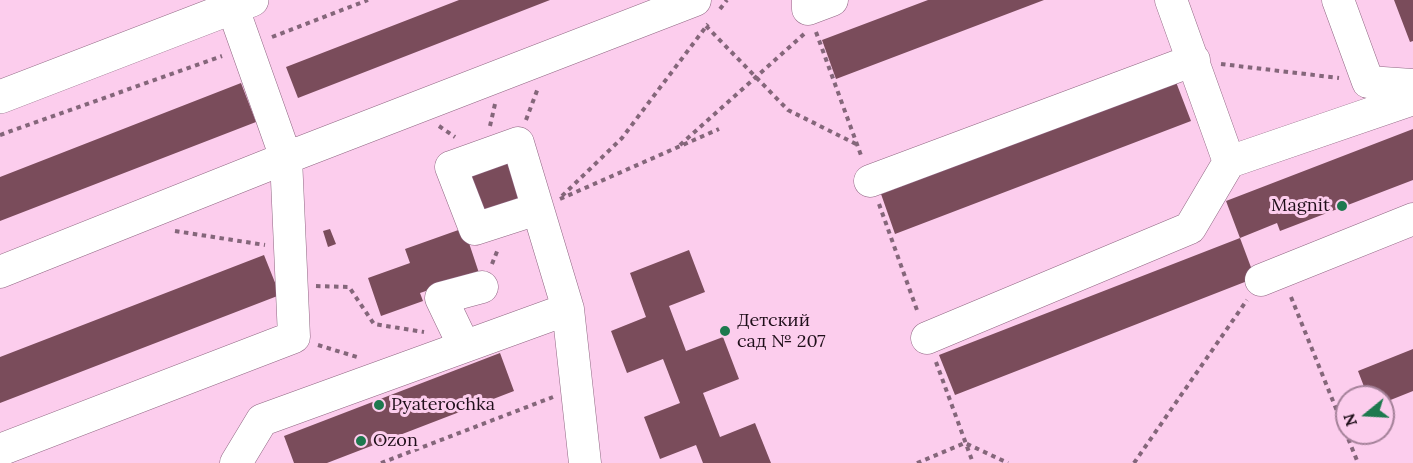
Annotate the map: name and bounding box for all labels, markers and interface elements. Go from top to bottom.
place label: Magnit [1271,195,1330,217]
marker: Magnit [1335,199,1349,213]
place label: Детский сад № 207 [737,310,826,352]
marker: Детский сад № 207 [718,324,732,338]
north arrow [1335,385,1395,445]
place label: Pyaterochka [391,394,495,416]
marker: Pyaterochka [372,398,386,412]
text: N [1338,411,1361,429]
place label: Ozon [373,430,418,452]
marker: Ozon [354,434,368,448]

